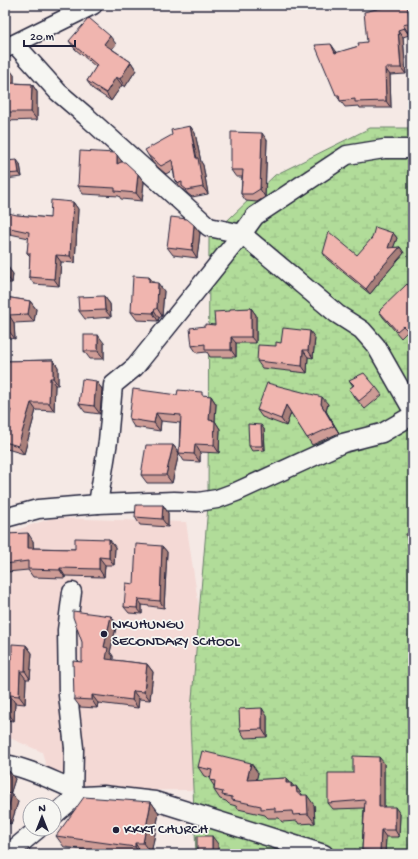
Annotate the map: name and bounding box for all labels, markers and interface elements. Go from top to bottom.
scale bar [24,22,75,48]
text: 20 m [30,31,55,45]
place label: NKUHUNGU SECONDARY SCHOOL [112,616,240,651]
marker: NKUHUNGU SECONDARY SCHOOL [99,629,109,639]
north arrow [22,797,62,837]
text: N [38,803,46,815]
place label: KKKT CHURCH [124,821,208,839]
marker: KKKT CHURCH [111,825,121,835]

